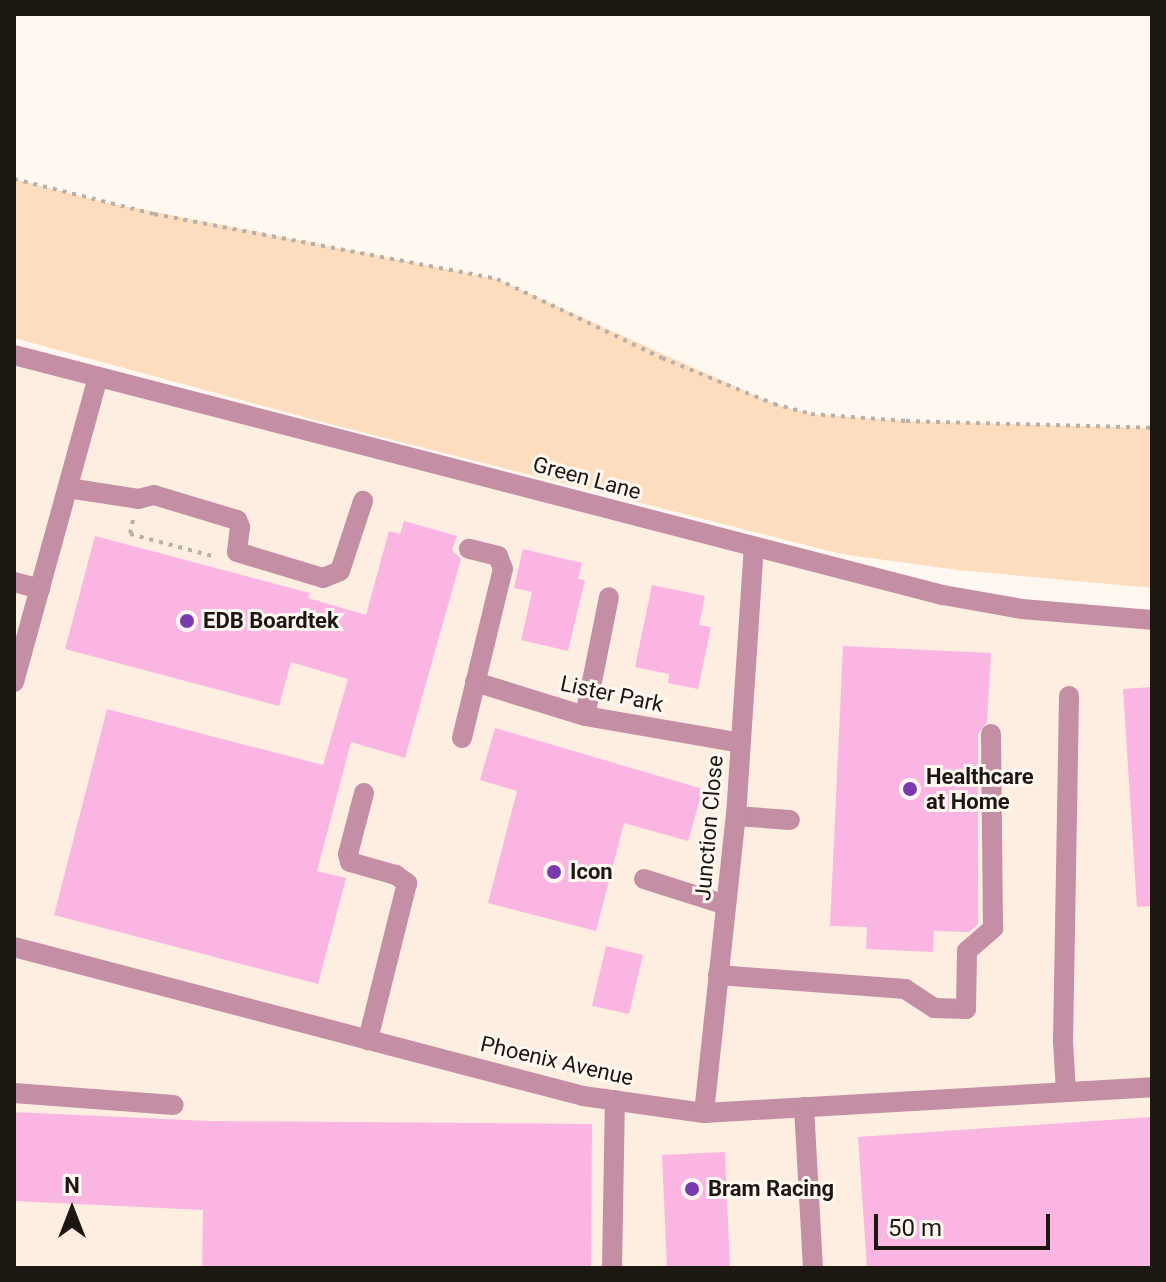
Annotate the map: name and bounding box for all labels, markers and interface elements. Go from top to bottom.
street label: Green Lane [530,451,644,505]
place label: EDB Boardtek [203,608,339,634]
marker: EDB Boardtek [178,612,196,630]
street label: Lister Park [558,670,666,718]
street label: Junction Close [689,754,729,902]
place label: Healthcare at Home [926,763,1034,814]
marker: Healthcare at Home [901,780,919,798]
place label: Icon [570,859,613,885]
marker: Icon [545,863,563,881]
street label: Phoenix Avenue [478,1031,636,1091]
north arrow [32,1170,112,1250]
text: N [64,1173,80,1198]
place label: Bram Racing [708,1176,834,1202]
marker: Bram Racing [683,1180,701,1198]
scale bar [878,1198,1054,1248]
text: 50 m [888,1214,942,1242]

